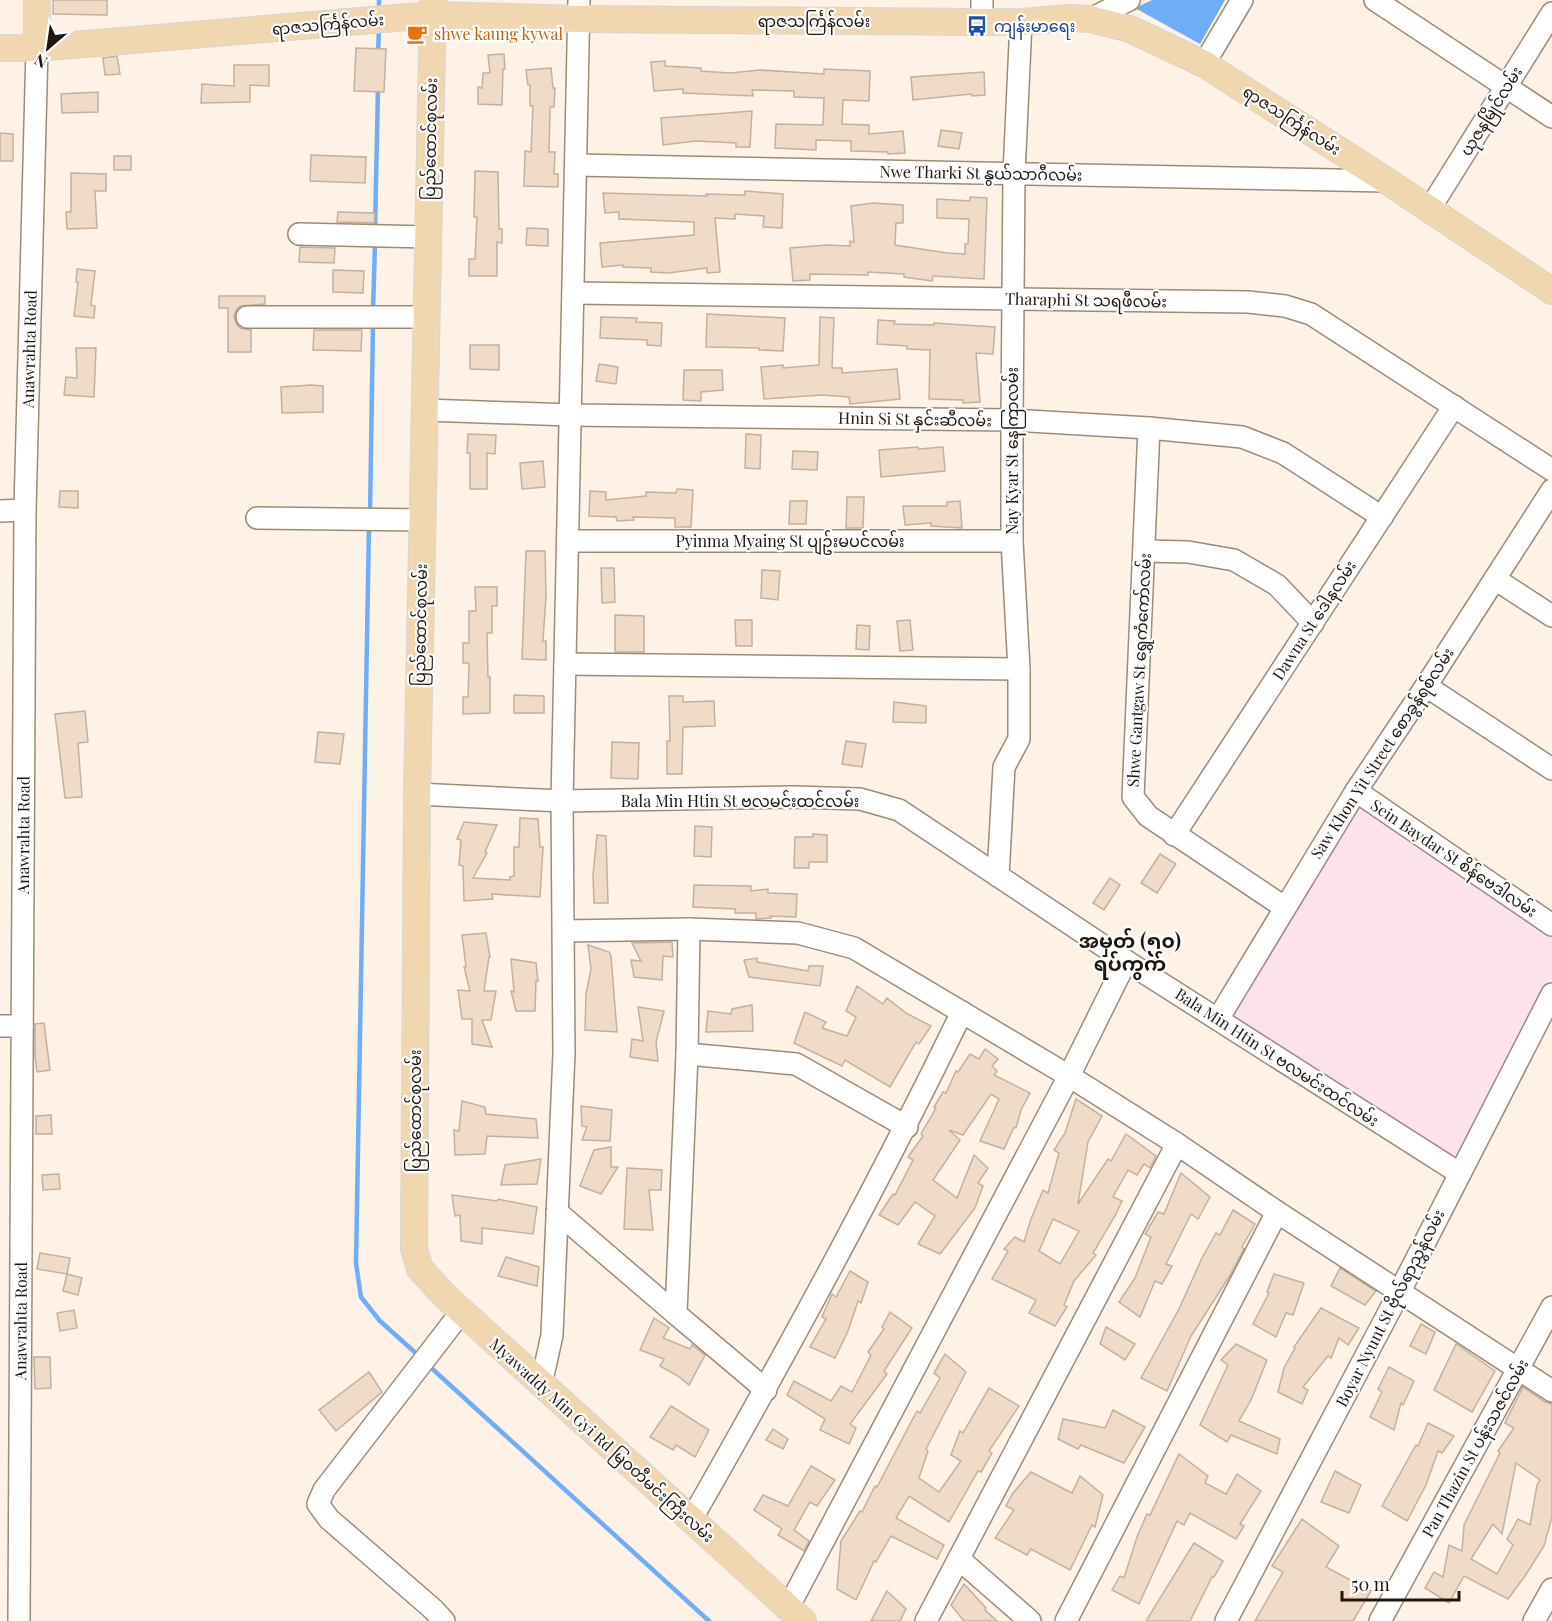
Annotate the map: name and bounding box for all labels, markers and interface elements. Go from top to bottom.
street label: ရာဇသင်္ကြန်လမ်း [271,8,385,43]
street label: ရာဇသင်္ကြန်လမ်း [758,10,870,35]
bus stop icon: ကျန်းမာရေး [965,14,989,38]
place label: ကျန်းမာရေး [994,15,1075,40]
north arrow [18,18,78,78]
cafe icon: shwe kaung kywal [405,22,429,46]
place label: shwe kaung kywal [434,23,563,44]
text: N [30,49,51,74]
street label: ယုဇနမြိုင်လမ်း [1455,62,1531,162]
street label: ပြည်ထောင်စုလမ်း [418,77,446,201]
street label: ရာဇသင်္ကြန်လမ်း [1237,80,1345,162]
street label: Nwe Tharki St နွယ်သာဂီလမ်း [879,160,1083,189]
street label: Tharaphi St သရဖီလမ်း [1005,288,1167,315]
street label: Anawrahta Road [17,290,41,409]
street label: Nay Kyar St နေကြာလမ်း [1001,367,1026,535]
street label: Hnin Si St နှင်းဆီလမ်း [838,407,992,435]
street label: Pyinma Myaing St ပျဥ်းမပင်လမ်း [675,530,905,555]
street label: Shwe Gantgaw St ရွှေကံကော်လမ်း [1122,552,1159,788]
street label: Dawna St ဒေါနလမ်း [1267,556,1364,686]
street label: ပြည်ထောင်စုလမ်း [408,563,436,687]
street label: Saw Khon Yit Street စောခွန်ရစ်လမ်း [1305,643,1461,865]
street label: Anawrahta Road [12,776,34,895]
street label: Bala Min Htin St ဗလမင်းထင်လမ်း [621,790,859,811]
street label: Sein Baydar St စိန်ဗေဒါလမ်း [1365,794,1542,924]
district label: အမှတ် (၅၀) ရပ်ကွက် [1079,926,1181,980]
street label: Bala Min Htin St ဗလမင်းထင်လမ်း [1171,983,1383,1130]
street label: ပြည်ထောင်စုလမ်း [404,1050,430,1172]
street label: Boyar Nyunt St ဗိုလ်ရာညွှန်လမ်း [1330,1205,1453,1412]
street label: Anawrahta Road [9,1262,31,1381]
street label: Myawaddy Min Gyi Rd မြဝတီမင်းကြီးလမ်း [483,1333,719,1549]
street label: Pan Thazin St ပန်းသဇင်လမ်း [1417,1355,1536,1543]
scale bar [1342,1564,1459,1602]
text: 50 m [1351,1572,1390,1596]

